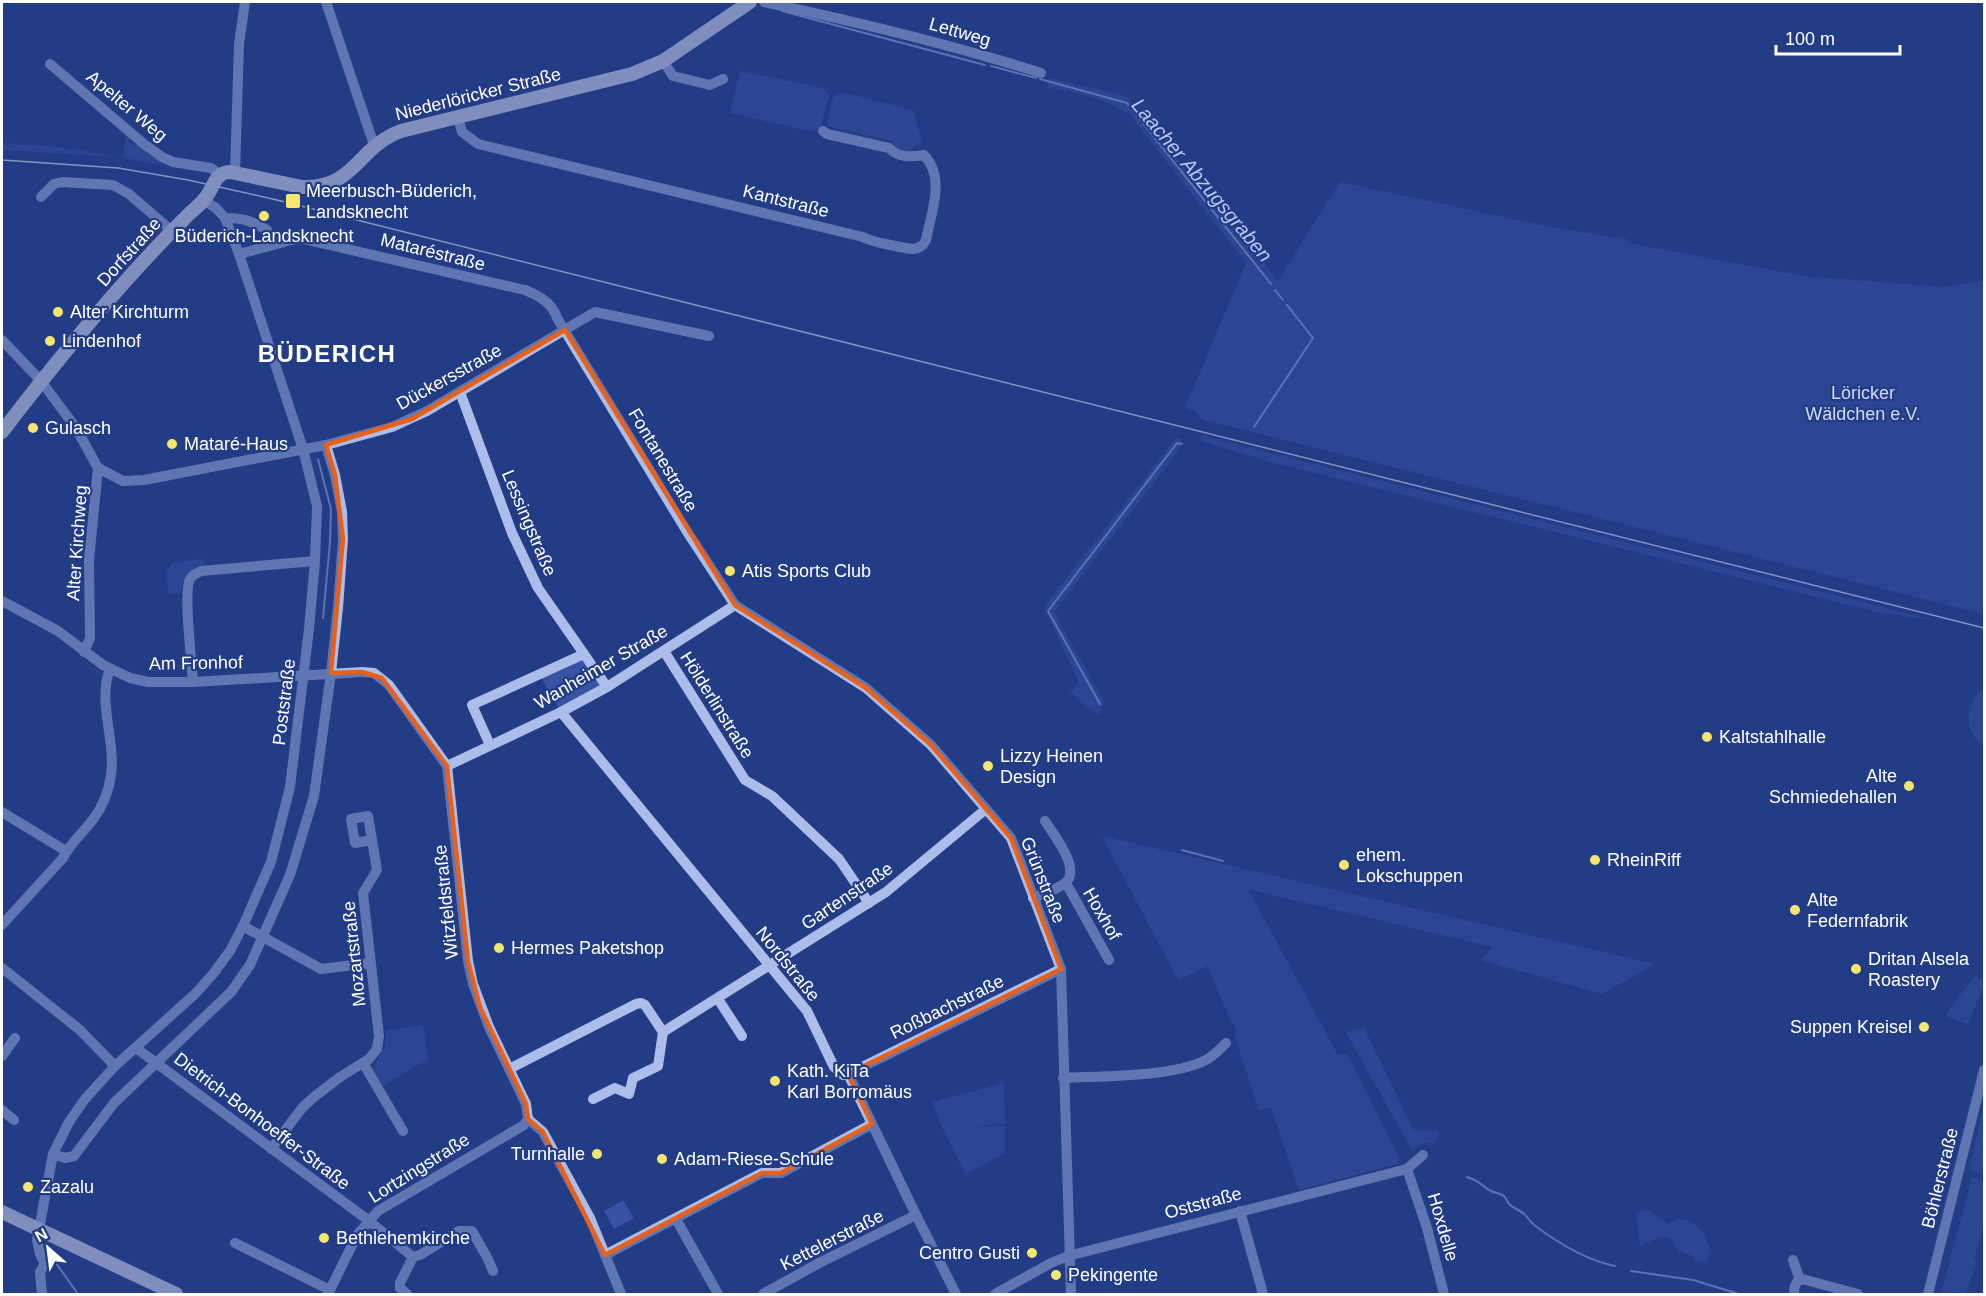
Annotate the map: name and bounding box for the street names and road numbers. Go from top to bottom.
street label: Lettweg [927,14,993,50]
street label: Niederlöricker Straße [393,64,563,124]
street label: Apelter Weg [83,67,171,145]
street label: Kantstraße [741,181,831,221]
street label: Dorfstraße [93,214,165,290]
street label: Mataréstraße [379,229,487,275]
street label: Dückersstraße [393,340,505,414]
street label: Fontanestraße [624,405,702,515]
street label: Lessingstraße [498,467,560,579]
street label: Alter Kirchweg [63,484,91,602]
street label: Wanheimer Straße [531,621,671,713]
street label: Hölderlinstraße [676,648,758,762]
street label: Am Fronhof [149,652,244,674]
street label: Poststraße [269,658,299,746]
street label: Grünstraße [1017,834,1069,926]
street label: Witzfeldstraße [430,844,462,960]
street label: Gartenstraße [797,858,897,934]
street label: Hoxhof [1079,884,1125,945]
street label: Mozartstraße [339,900,369,1008]
street label: Nordstraße [752,923,824,1005]
street label: Roßbachstraße [887,971,1007,1043]
street label: Dietrich-Bonhoeffer-Straße [170,1048,354,1194]
street label: Böhlerstraße [1918,1126,1962,1230]
street label: Lortzingstraße [365,1129,473,1207]
street label: Oststraße [1162,1183,1244,1223]
street label: Hoxdelle [1424,1191,1462,1263]
street label: Kettelerstraße [777,1205,887,1275]

